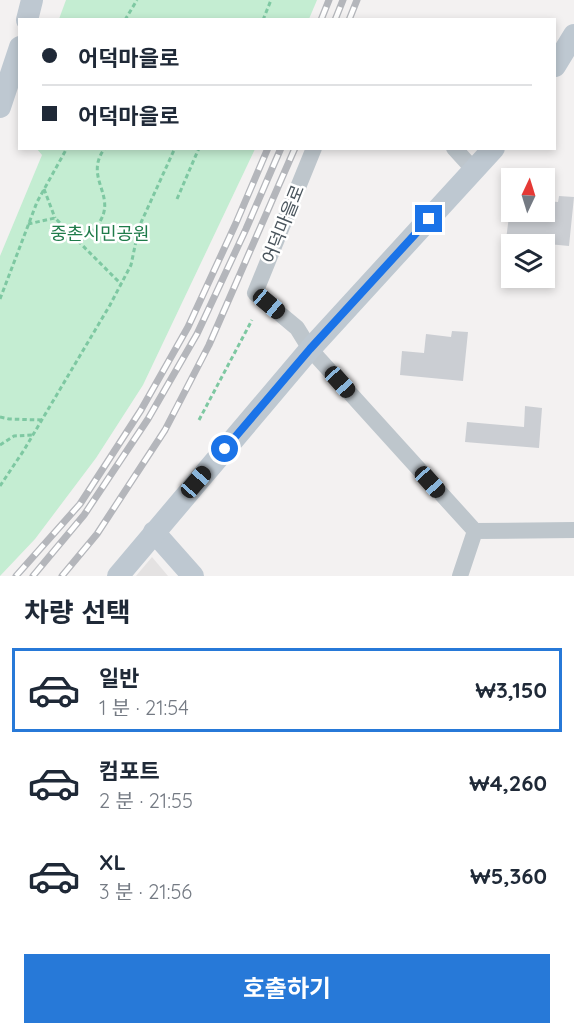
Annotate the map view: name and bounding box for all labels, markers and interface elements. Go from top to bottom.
text: 어덕마을로 [78,44,179,72]
text: 어덕마을로 [78,102,179,130]
north arrow [501,168,555,222]
map controls [501,168,555,288]
street label: 어덕마을로 [257,181,309,267]
route end [415,205,442,232]
park label: 중촌시민공원 [50,222,150,245]
button: layers [501,234,555,288]
car [249,286,289,322]
car [321,363,359,401]
route start [211,435,238,462]
car [177,463,215,501]
car [411,463,449,501]
text: 차량 선택 [24,595,131,629]
icon: car [27,663,81,717]
text: 일반 [99,664,139,692]
text: ₩3,150 [475,676,547,704]
text: 1 분 · 21:54 [99,695,189,720]
icon: car [27,756,81,810]
text: 컴포트 [99,757,160,785]
text: ₩4,260 [469,769,547,797]
text: 2 분 · 21:55 [99,788,193,813]
text: XL [99,848,126,876]
icon: car [27,849,81,903]
text: ₩5,360 [470,862,547,890]
text: 3 분 · 21:56 [99,879,192,904]
button: 호출하기 [24,954,550,1023]

